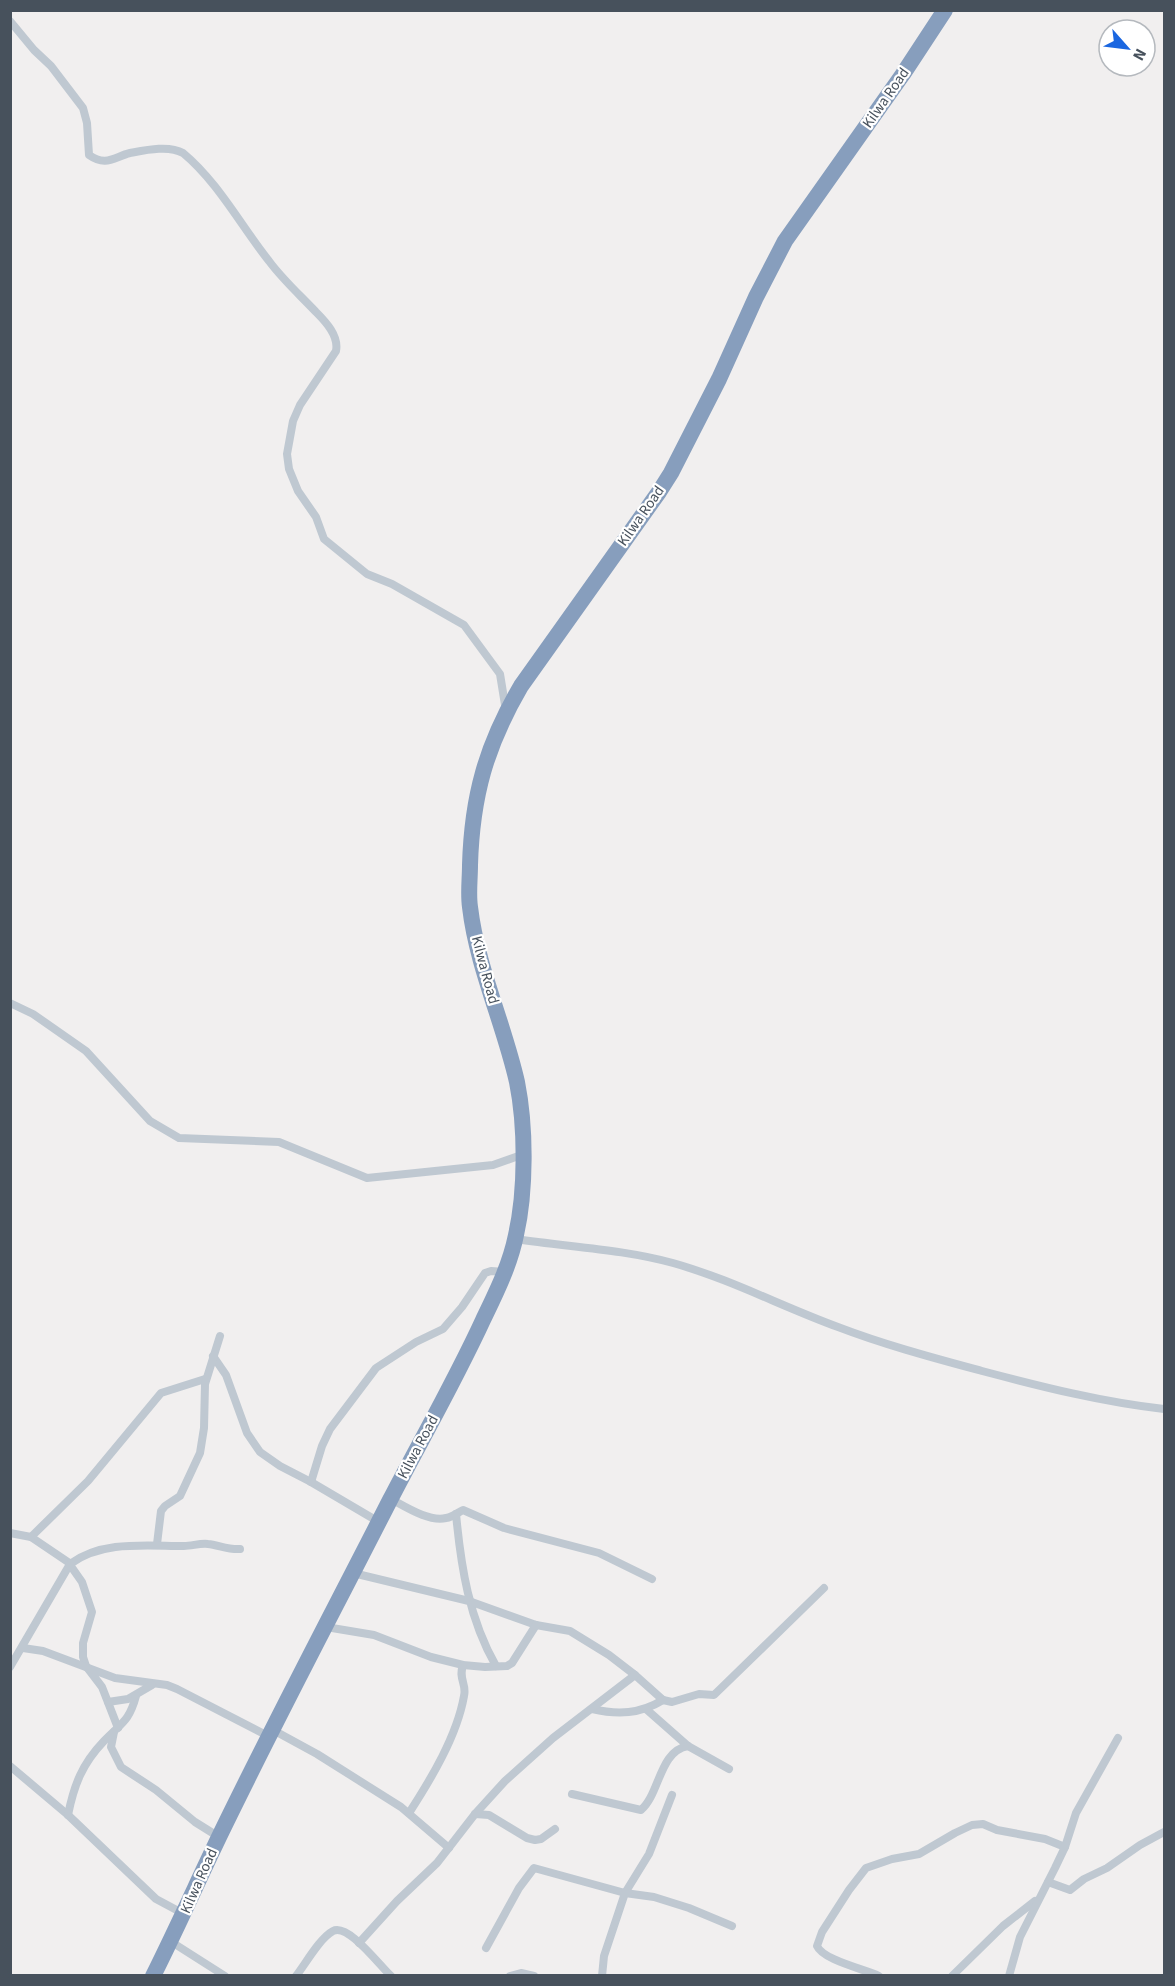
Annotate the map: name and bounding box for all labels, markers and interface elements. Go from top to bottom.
north arrow [1097,18,1157,78]
text: N [1127,45,1152,64]
street label: Kilwa Road [857,63,915,133]
street label: Kilwa Road [612,481,670,551]
street label: Kilwa Road [466,934,504,1006]
street label: Kilwa Road [392,1411,444,1483]
street label: Kilwa Road [175,1845,223,1917]

